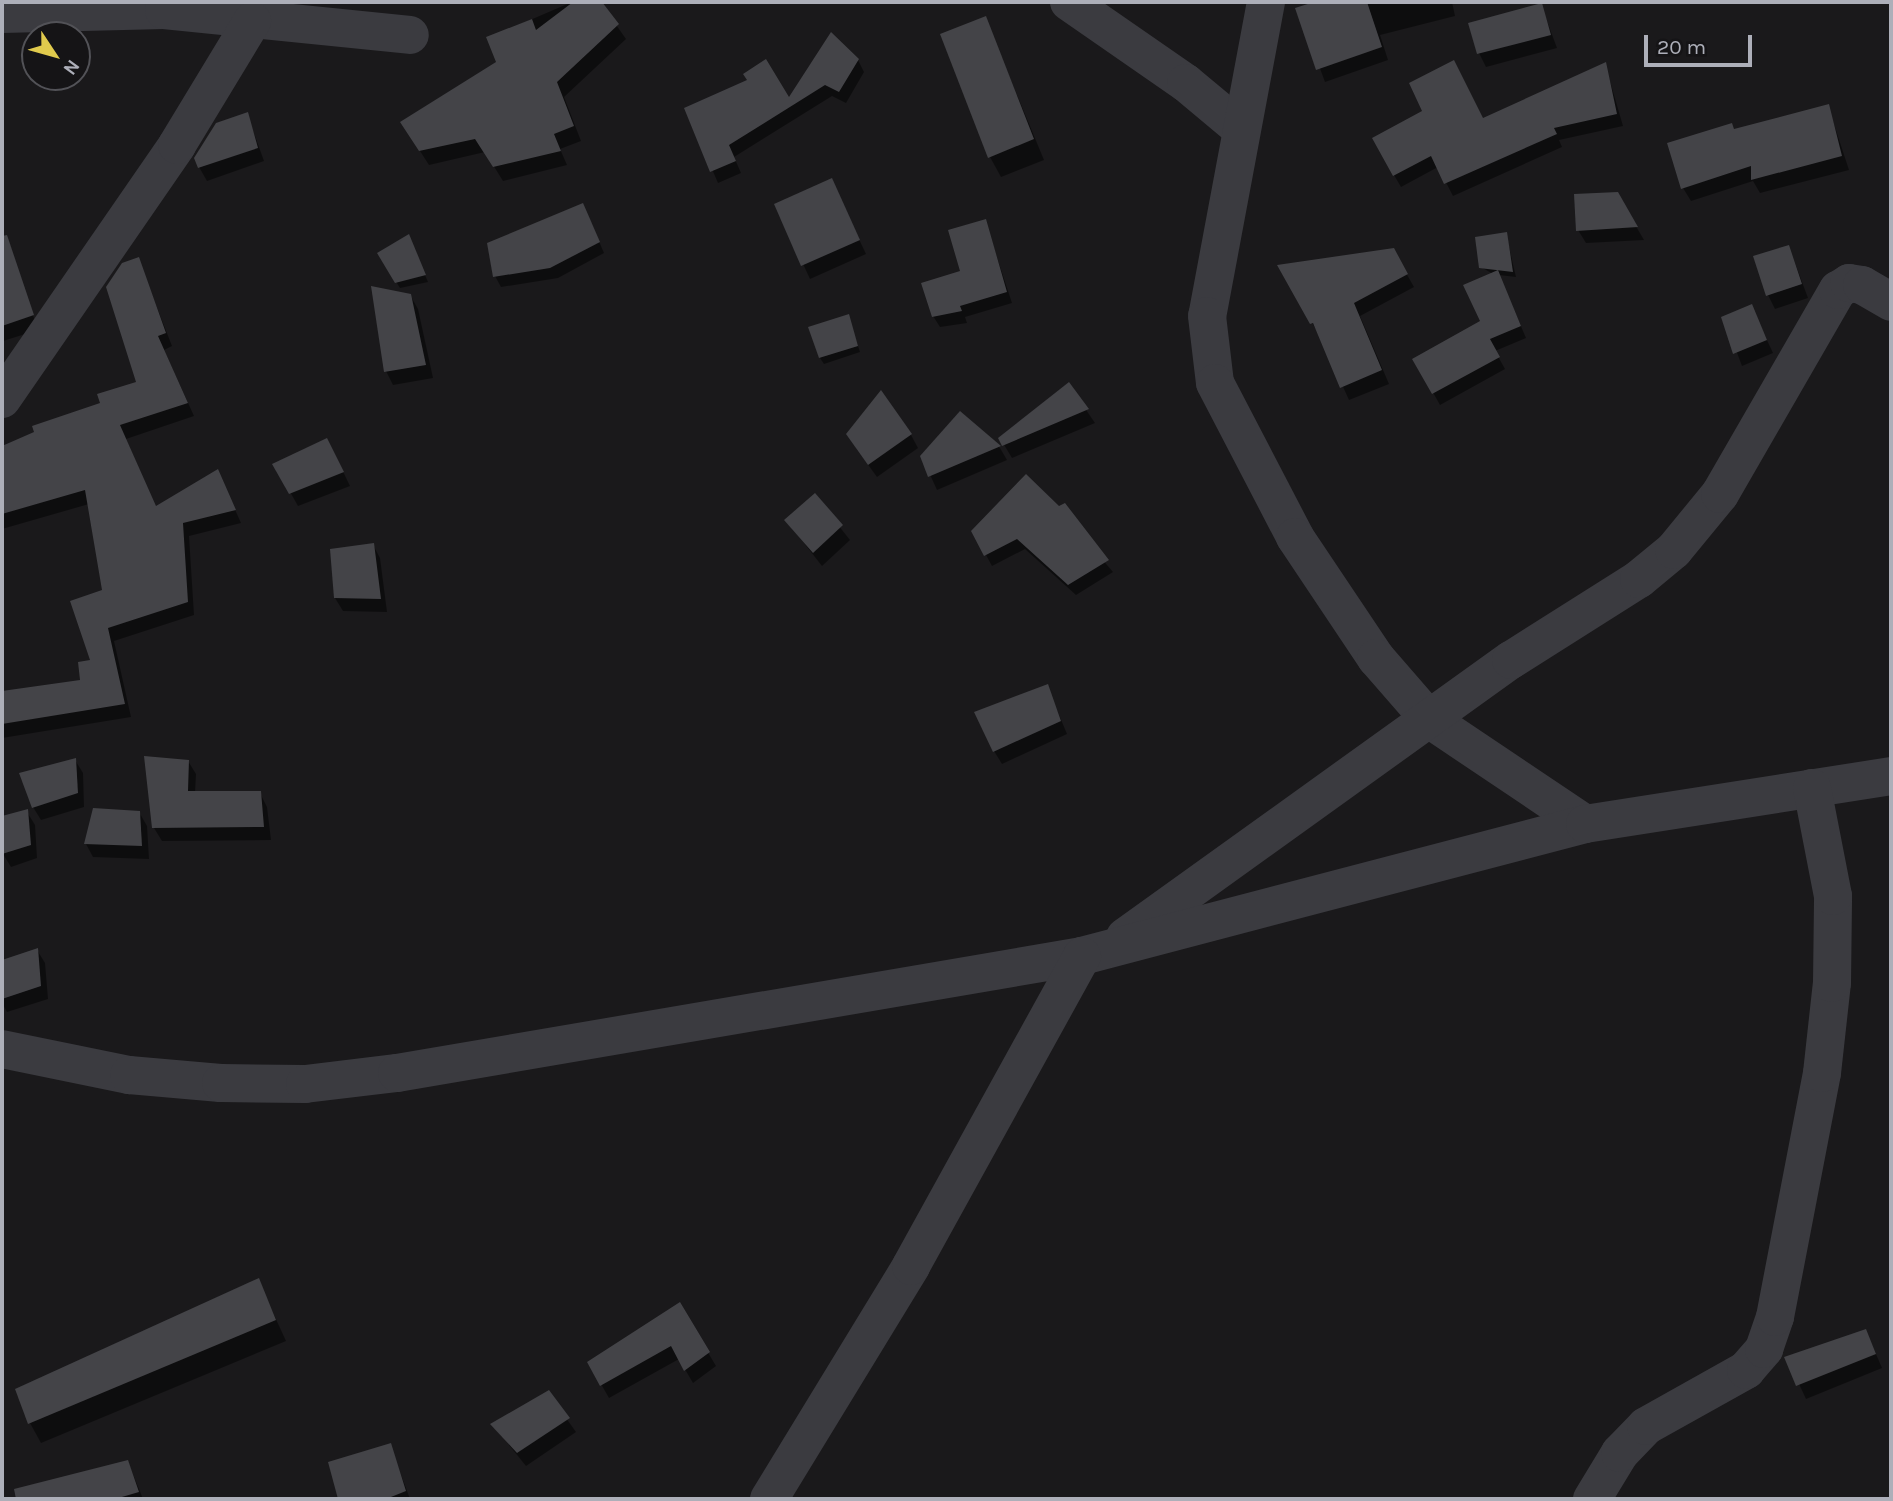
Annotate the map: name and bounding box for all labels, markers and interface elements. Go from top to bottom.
north arrow [21,21,91,91]
scale bar [1648,21,1756,65]
text: 20 m [1657,35,1706,59]
text: N [58,55,84,79]

